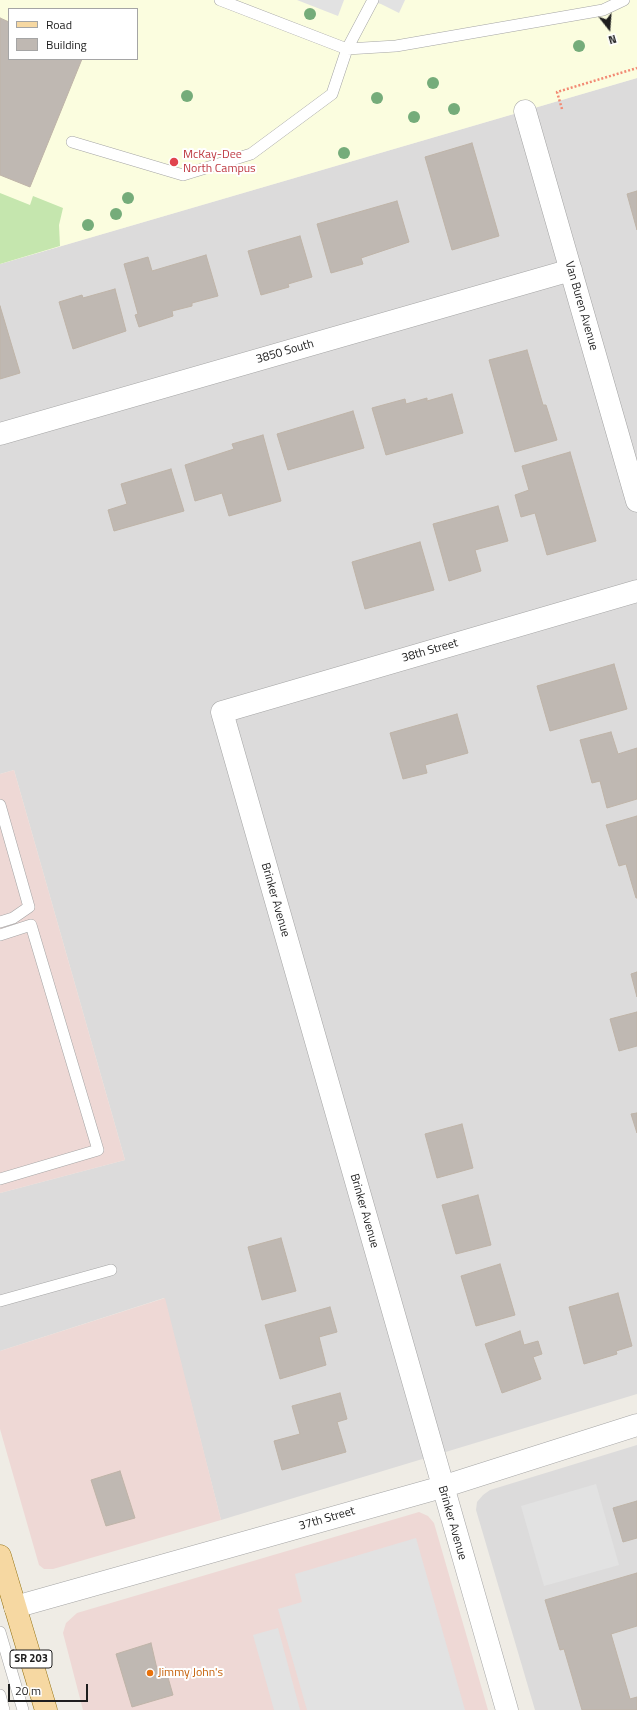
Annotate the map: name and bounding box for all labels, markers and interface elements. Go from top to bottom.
legend [8,8,138,60]
north arrow [589,8,629,48]
text: Road [46,15,72,34]
text: N [607,31,618,48]
text: Building [46,35,87,54]
place label: McKay-Dee North Campus [183,148,256,176]
marker: McKay-Dee North Campus [168,156,180,168]
street label: Van Buren Avenue [561,260,601,352]
street label: 3850 South [254,337,316,367]
street label: 38th Street [400,636,460,666]
street label: Brinker Avenue [258,861,292,939]
street label: Brinker Avenue [347,1172,381,1250]
street label: Brinker Avenue [435,1484,469,1562]
street label: 37th Street [297,1504,357,1534]
road number: SR 203 [10,1650,52,1668]
place label: Jimmy John's [158,1666,223,1680]
marker: Jimmy John's [145,1668,155,1678]
scale bar [10,1676,90,1702]
text: 20 m [15,1681,41,1700]

